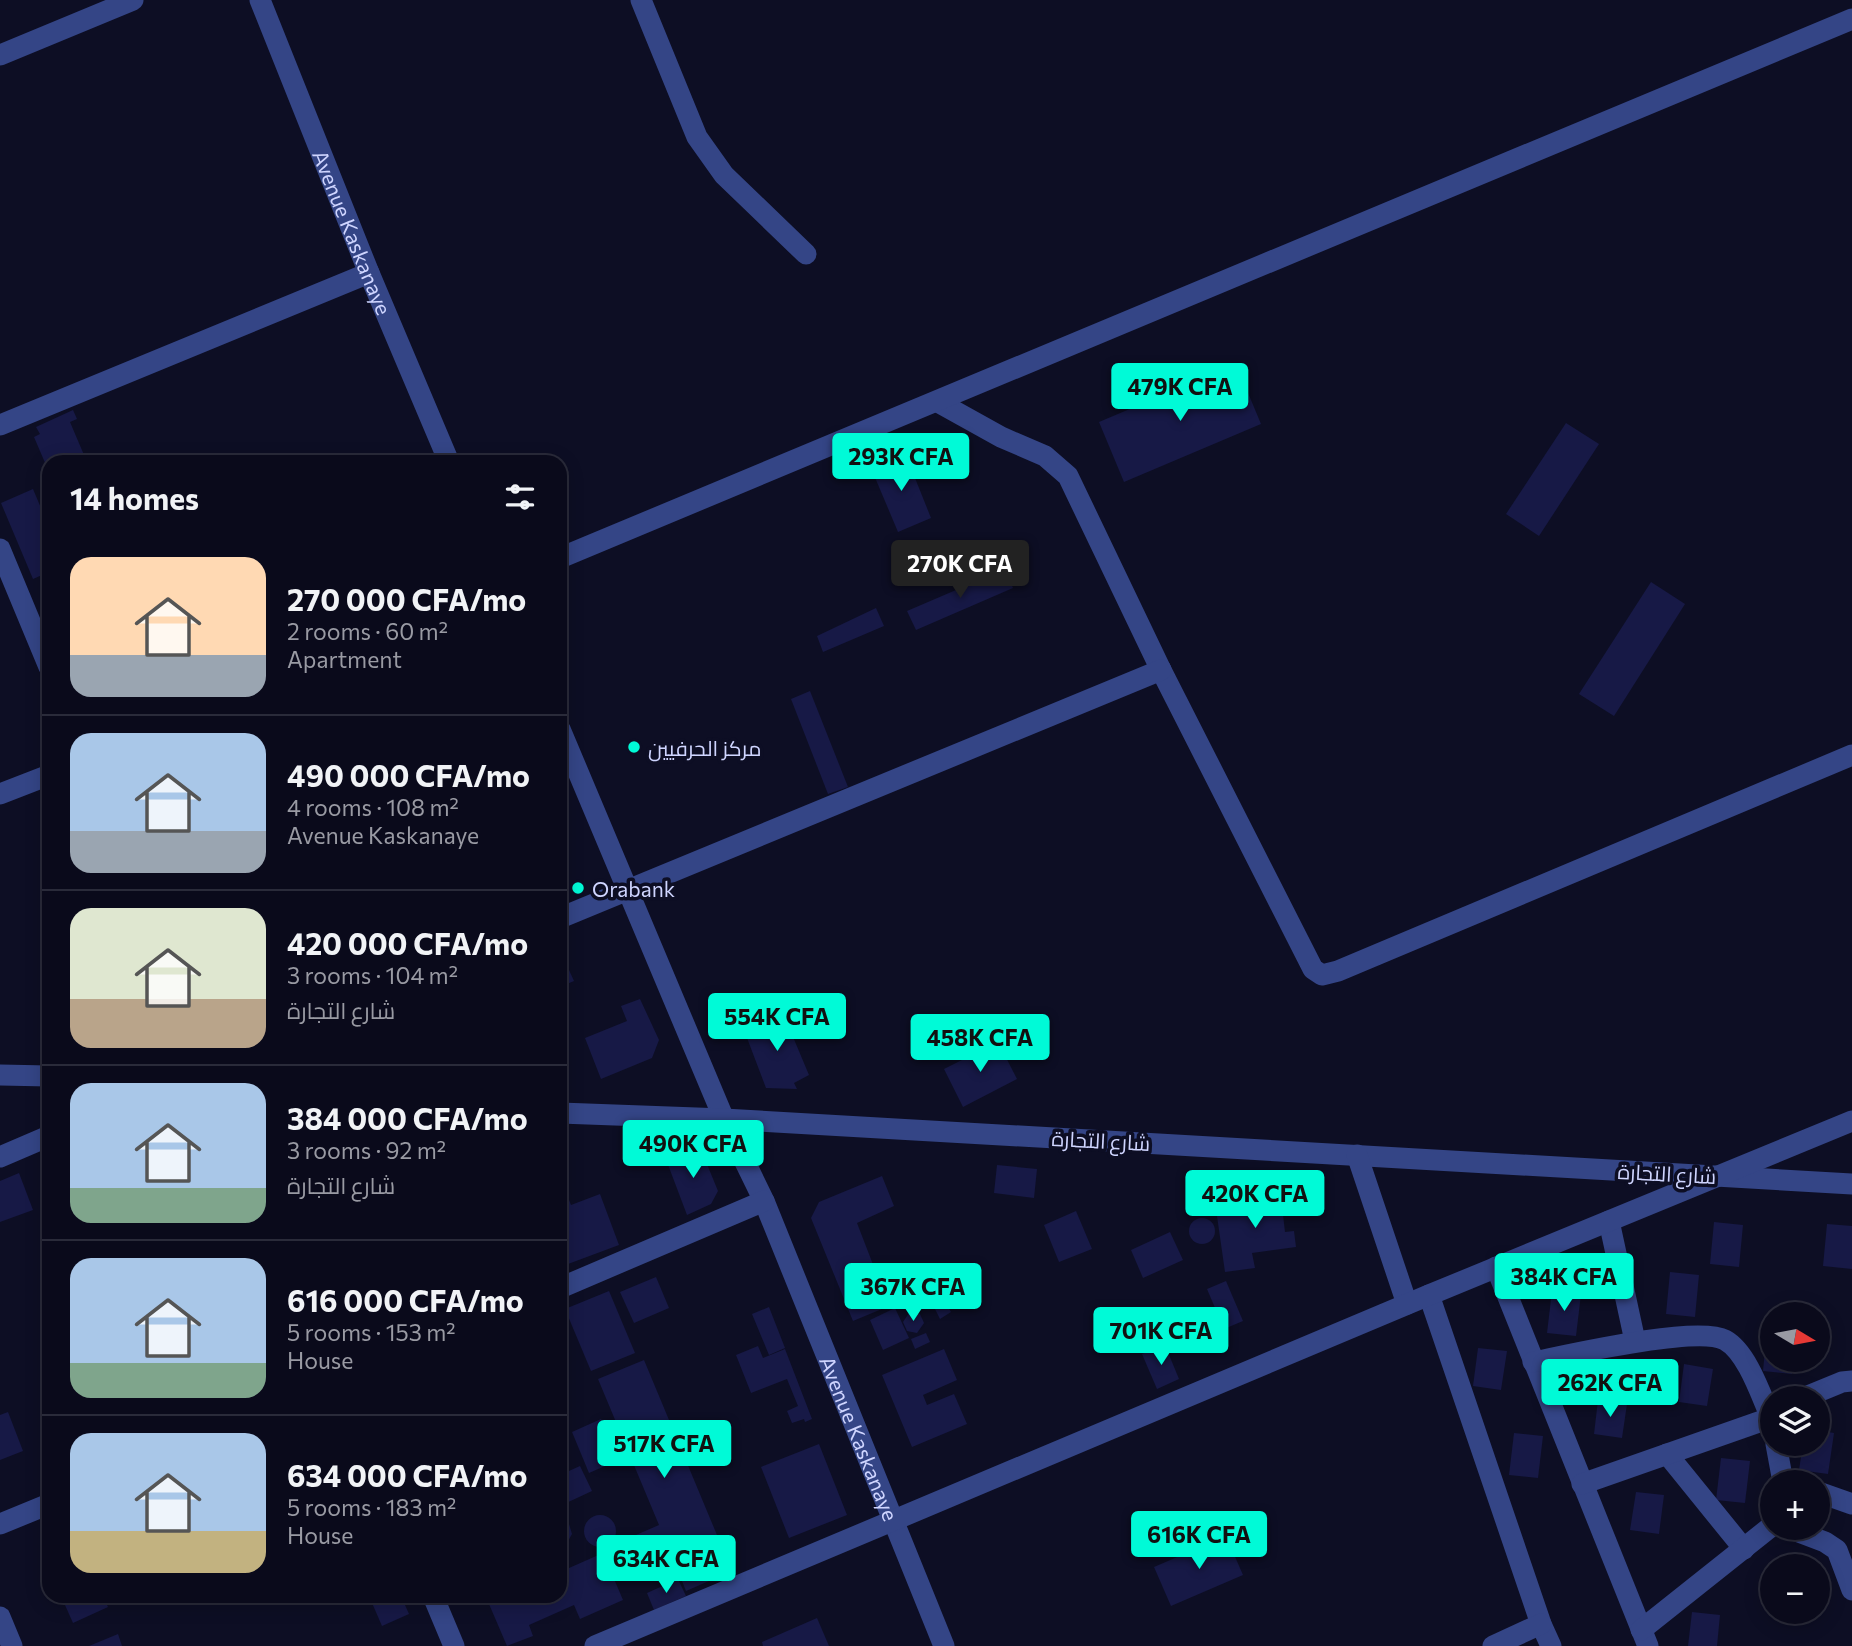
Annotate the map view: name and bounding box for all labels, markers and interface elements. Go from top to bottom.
street label: Avenue Kaskanaye [309,146,398,318]
pin: 479K CFA [1108,364,1252,423]
text: 479K CFA [1127,372,1233,400]
pin: 293K CFA [829,434,973,493]
text: 293K CFA [848,442,954,470]
icon: filters [501,478,539,516]
text: 14 homes [70,479,199,516]
pin: 270K CFA [888,540,1032,600]
text: 270K CFA [907,549,1013,577]
text: 270 000 CFA/mo [287,580,526,617]
icon: home [126,585,210,669]
text: 2 rooms · 60 m² [287,617,448,645]
text: Apartment [287,645,402,673]
place label: مركز الحرفيين [648,735,761,762]
marker: مركز الحرفيين [626,739,642,755]
text: 490 000 CFA/mo [287,756,530,793]
icon: home [126,761,210,845]
text: 4 rooms · 108 m² [287,793,459,821]
text: Avenue Kaskanaye [287,821,479,849]
place label: Orabank [592,876,675,901]
marker: Orabank [570,880,586,896]
text: 420 000 CFA/mo [287,924,528,961]
icon: home [126,936,210,1020]
text: 3 rooms · 104 m² [287,961,458,989]
pin: 554K CFA [705,993,849,1053]
text: شارع التجارة [287,996,395,1024]
text: 554K CFA [724,1002,830,1030]
pin: 458K CFA [908,1014,1052,1074]
text: 458K CFA [927,1023,1033,1051]
text: 384 000 CFA/mo [287,1099,528,1136]
icon: home [126,1111,210,1195]
pin: 490K CFA [621,1120,765,1180]
street label: شارع التجارة [1051,1125,1151,1158]
text: 490K CFA [639,1129,747,1157]
text: 3 rooms · 92 m² [287,1136,446,1164]
street label: شارع التجارة [1617,1158,1717,1191]
pin: 420K CFA [1183,1170,1327,1230]
text: شارع التجارة [287,1171,395,1199]
text: 420K CFA [1201,1179,1309,1207]
pin: 384K CFA [1492,1254,1636,1313]
text: 384K CFA [1511,1262,1617,1290]
pin: 367K CFA [841,1264,985,1323]
text: 367K CFA [860,1272,966,1300]
text: 616 000 CFA/mo [287,1281,524,1318]
icon: home [126,1286,210,1370]
north arrow [1760,1302,1830,1372]
map controls [1760,1302,1830,1624]
pin: 701K CFA [1089,1308,1233,1367]
text: 701K CFA [1109,1316,1213,1344]
text: 5 rooms · 153 m² [287,1318,456,1346]
text: House [287,1346,353,1374]
street label: Avenue Kaskanaye [815,1352,904,1524]
pin: 262K CFA [1538,1360,1682,1419]
text: 262K CFA [1557,1368,1663,1396]
button: layers [1760,1386,1830,1456]
pin: 517K CFA [592,1420,736,1480]
text: 517K CFA [613,1429,715,1457]
text: 634 000 CFA/mo [287,1456,527,1493]
icon: home [126,1461,210,1545]
button: + [1760,1470,1830,1540]
text: 5 rooms · 183 m² [287,1493,456,1521]
pin: 616K CFA [1127,1512,1271,1571]
text: 616K CFA [1147,1520,1251,1548]
text: House [287,1521,353,1549]
pin: 634K CFA [594,1536,738,1595]
text: 634K CFA [613,1544,719,1572]
button: − [1760,1554,1830,1624]

